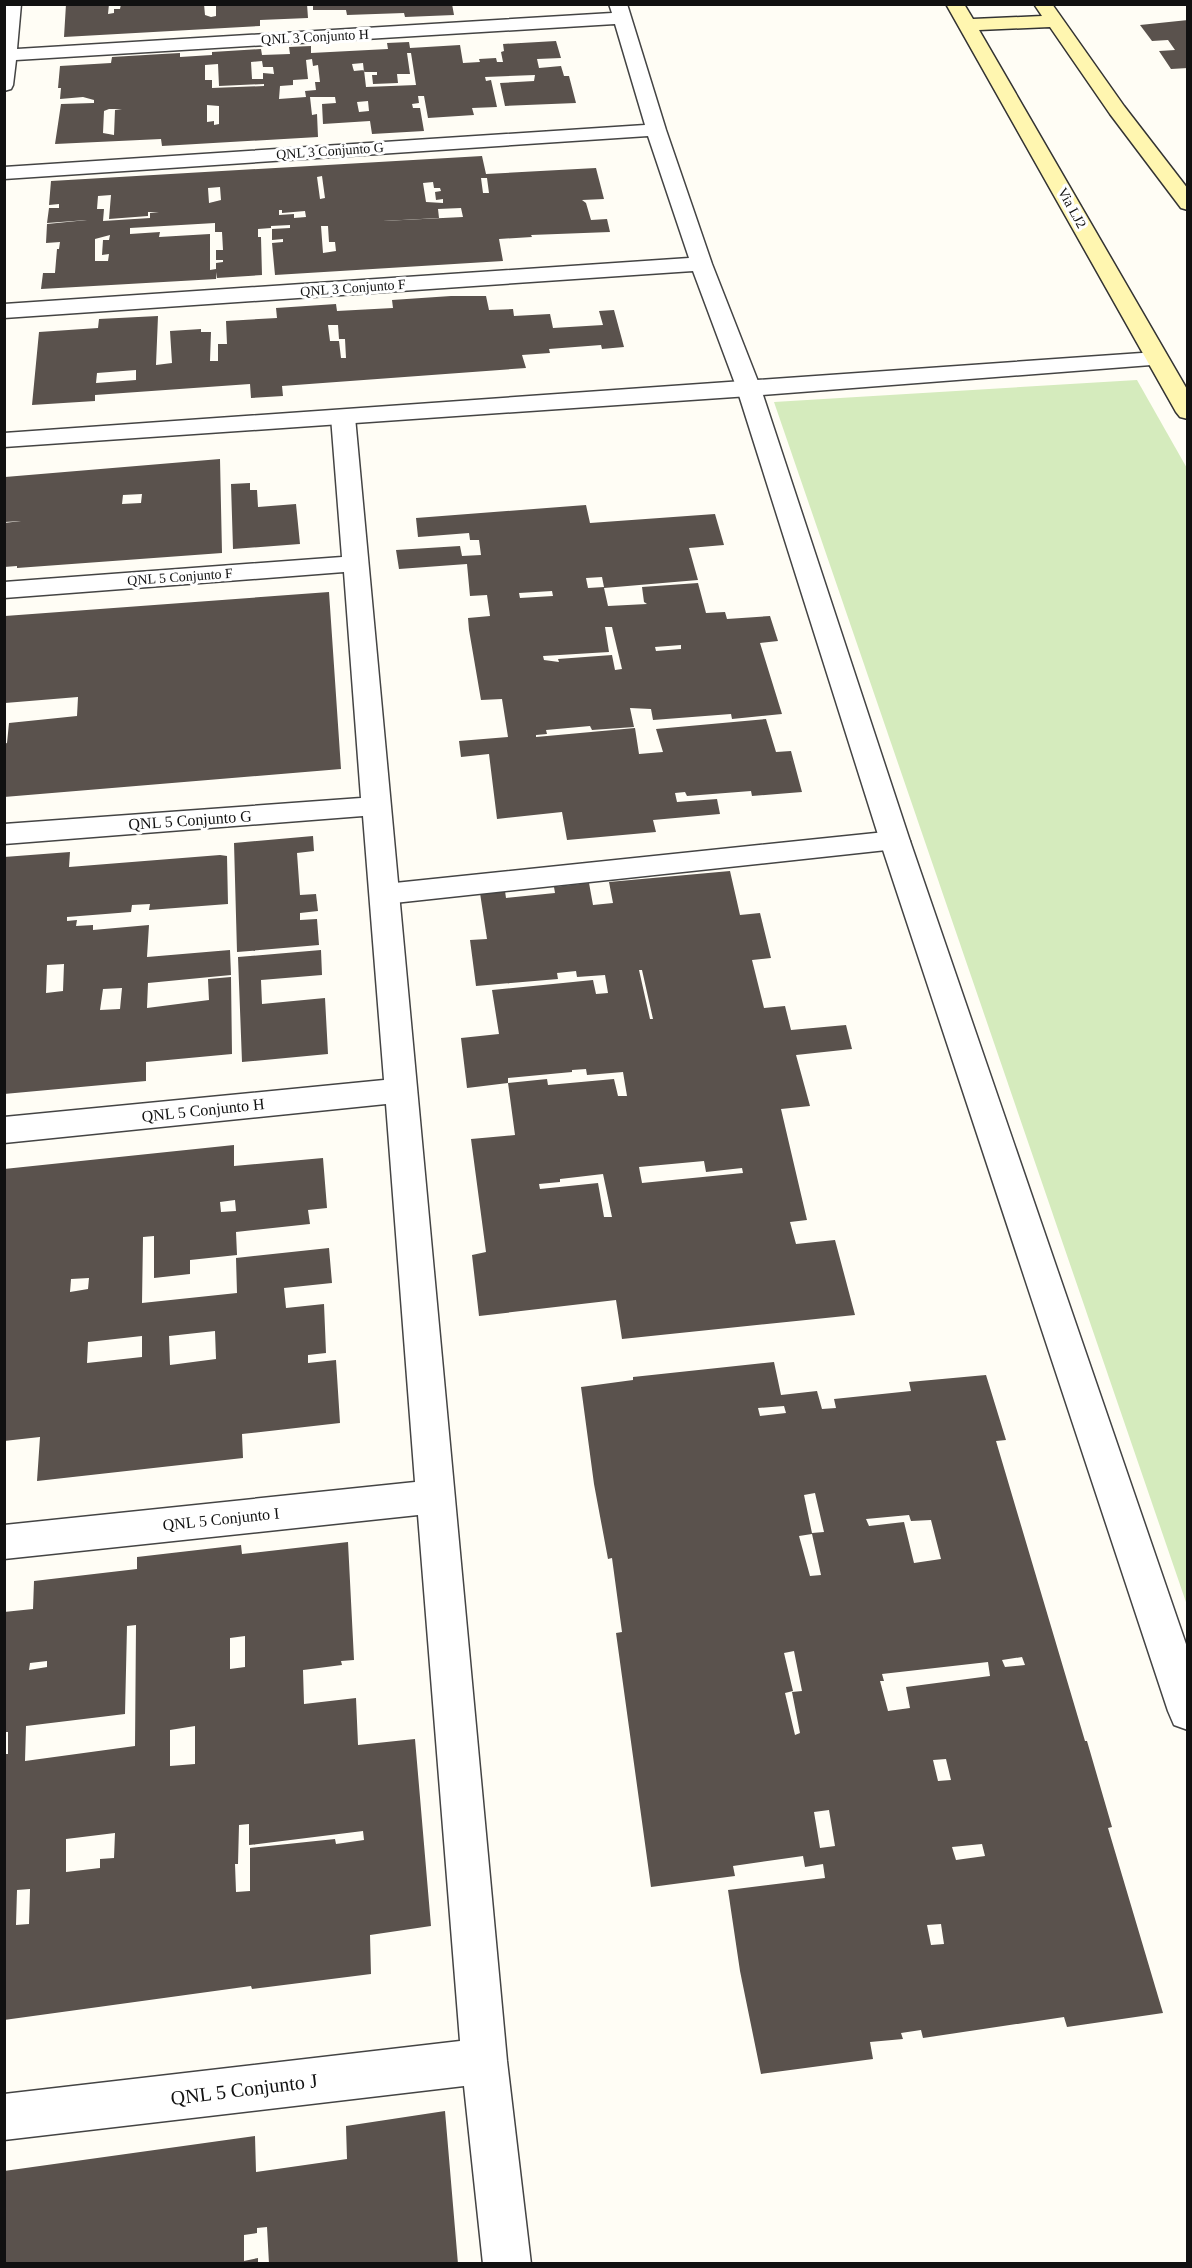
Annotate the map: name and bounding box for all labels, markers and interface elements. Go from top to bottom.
street label: QNL 3 Conjunto H [261,27,369,47]
street label: QNL 3 Conjunto G [276,140,384,162]
street label: Via LJ2 [1055,185,1089,231]
street label: QNL 3 Conjunto F [300,277,406,299]
street label: QNL 5 Conjunto F [127,566,233,588]
street label: QNL 5 Conjunto G [128,807,253,834]
street label: QNL 5 Conjunto H [141,1095,266,1126]
street label: QNL 5 Conjunto I [162,1504,280,1535]
street label: QNL 5 Conjunto J [169,2069,319,2110]

